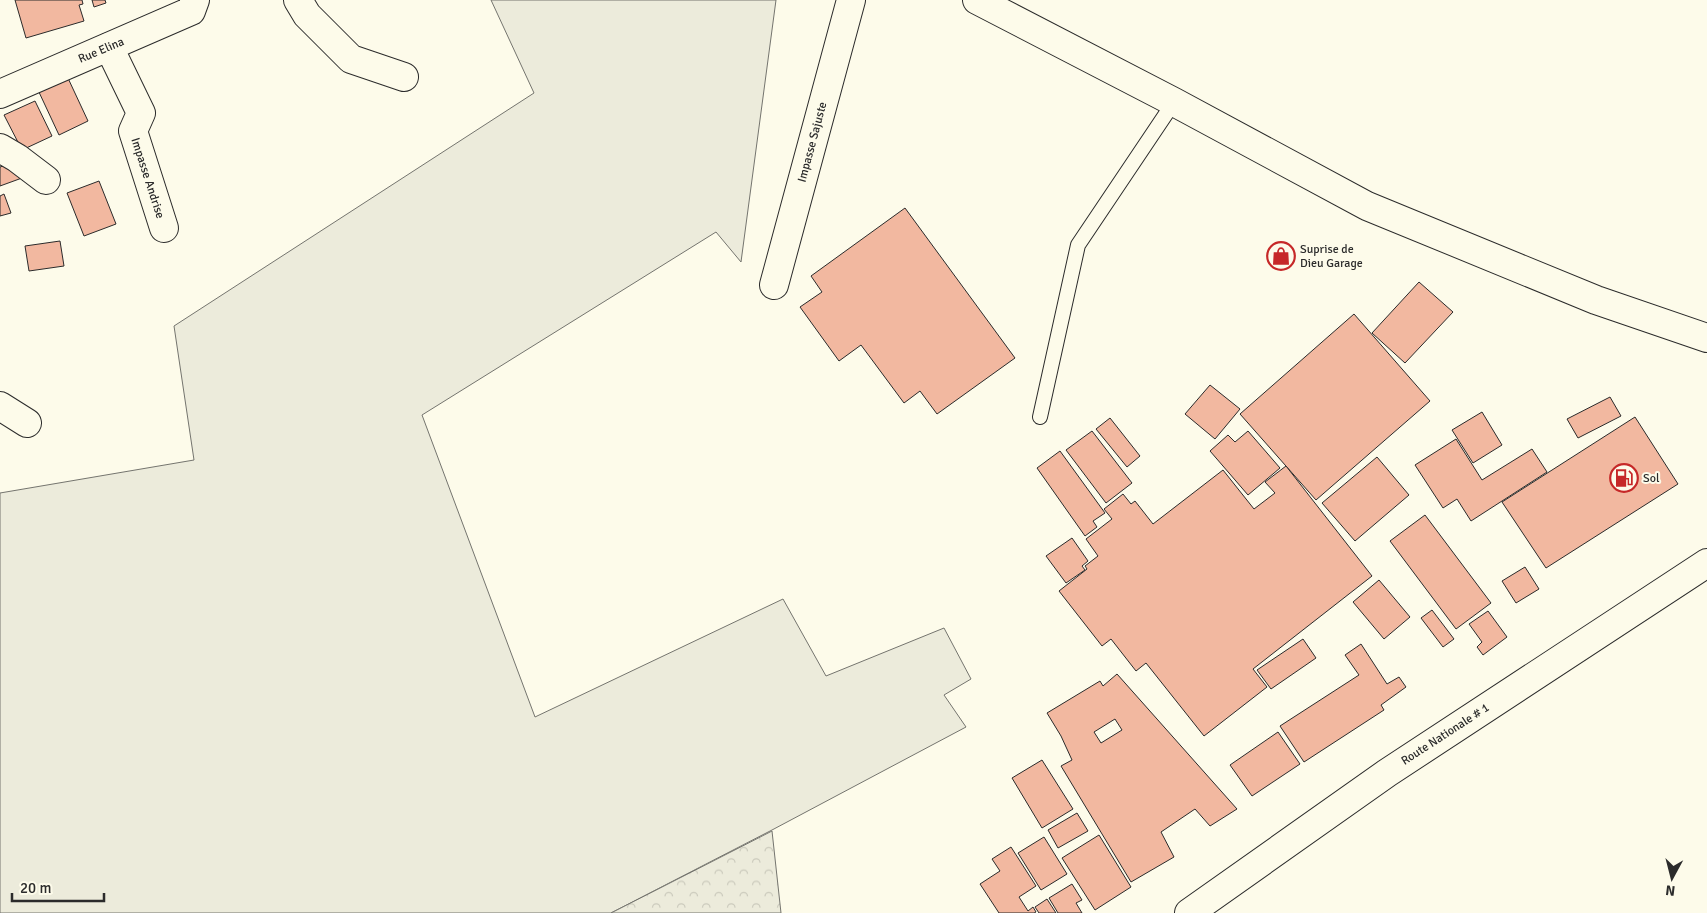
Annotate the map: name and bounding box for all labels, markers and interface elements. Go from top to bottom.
street label: Rue Elina [76,34,126,67]
street label: Impasse Sajuste [795,100,830,184]
street label: Impasse Andrise [127,136,168,220]
shop icon: Suprise de Dieu Garage [1266,241,1296,271]
place label: Suprise de Dieu Garage [1300,242,1363,271]
fuel station icon: Sol [1609,463,1639,493]
place label: Sol [1643,471,1660,486]
street label: Route Nationale # 1 [1398,700,1492,768]
north arrow [1647,853,1697,903]
scale bar [12,870,105,902]
text: 20 m [20,879,51,897]
text: N [1665,881,1676,899]

